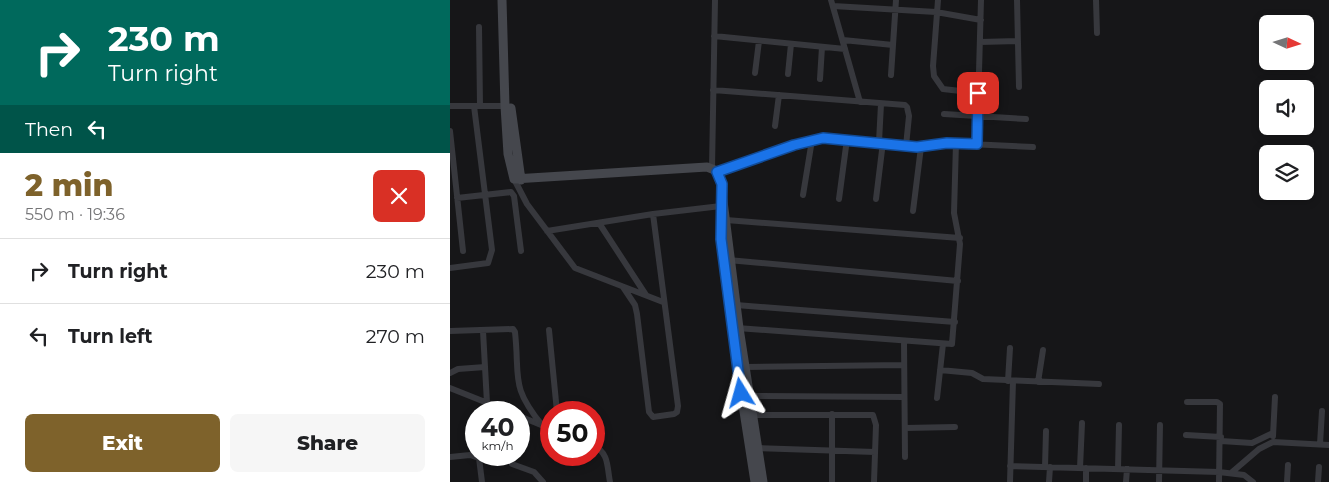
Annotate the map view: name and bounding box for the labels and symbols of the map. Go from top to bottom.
north arrow [1259,15,1314,70]
pin [957,72,999,114]
position arrow [714,366,766,418]
speed limit sign: 50 [540,401,605,466]

